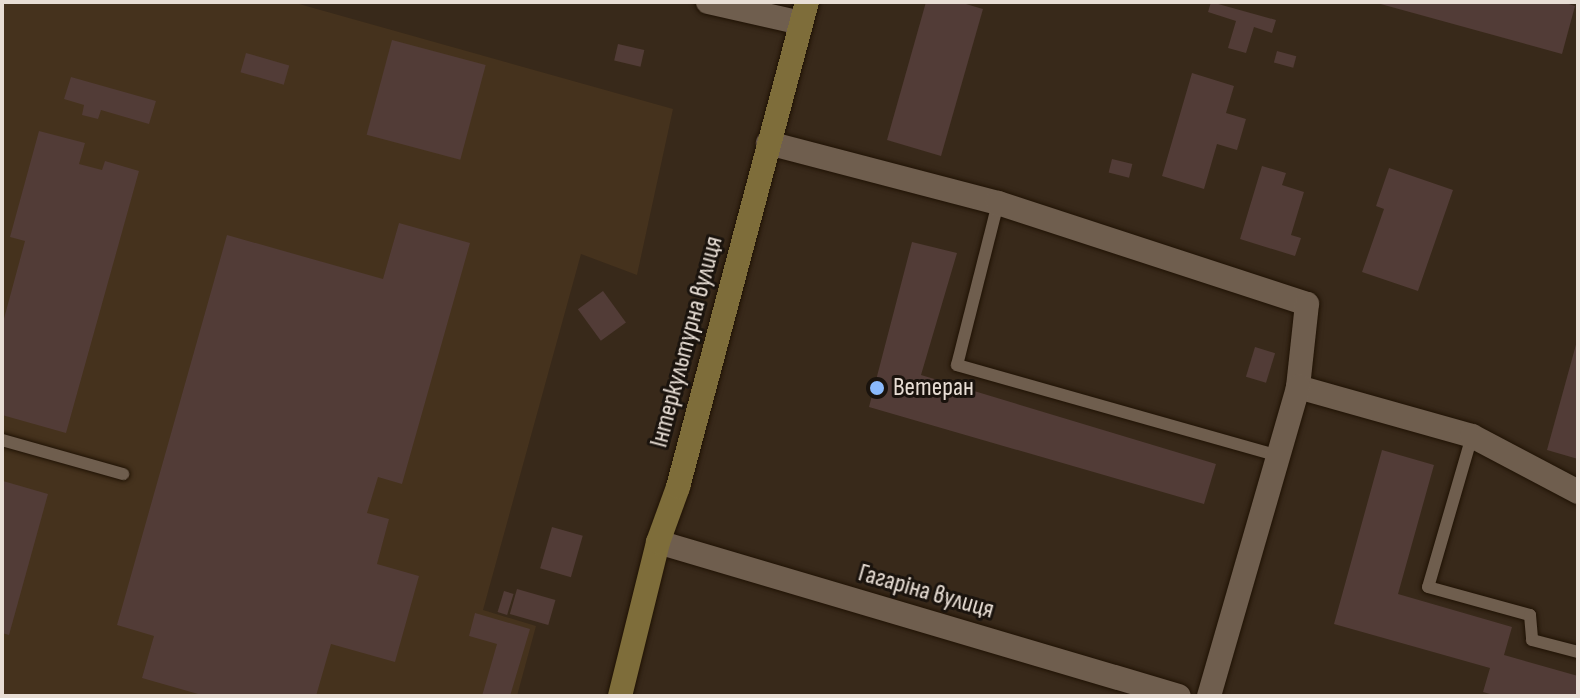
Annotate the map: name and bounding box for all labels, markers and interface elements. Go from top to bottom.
street label: Інтеркультурна вулиця [644,233,730,451]
place label: Ветеран [893,372,974,404]
marker: Ветеран [868,379,886,397]
street label: Гагаріна вулиця [855,558,997,626]

